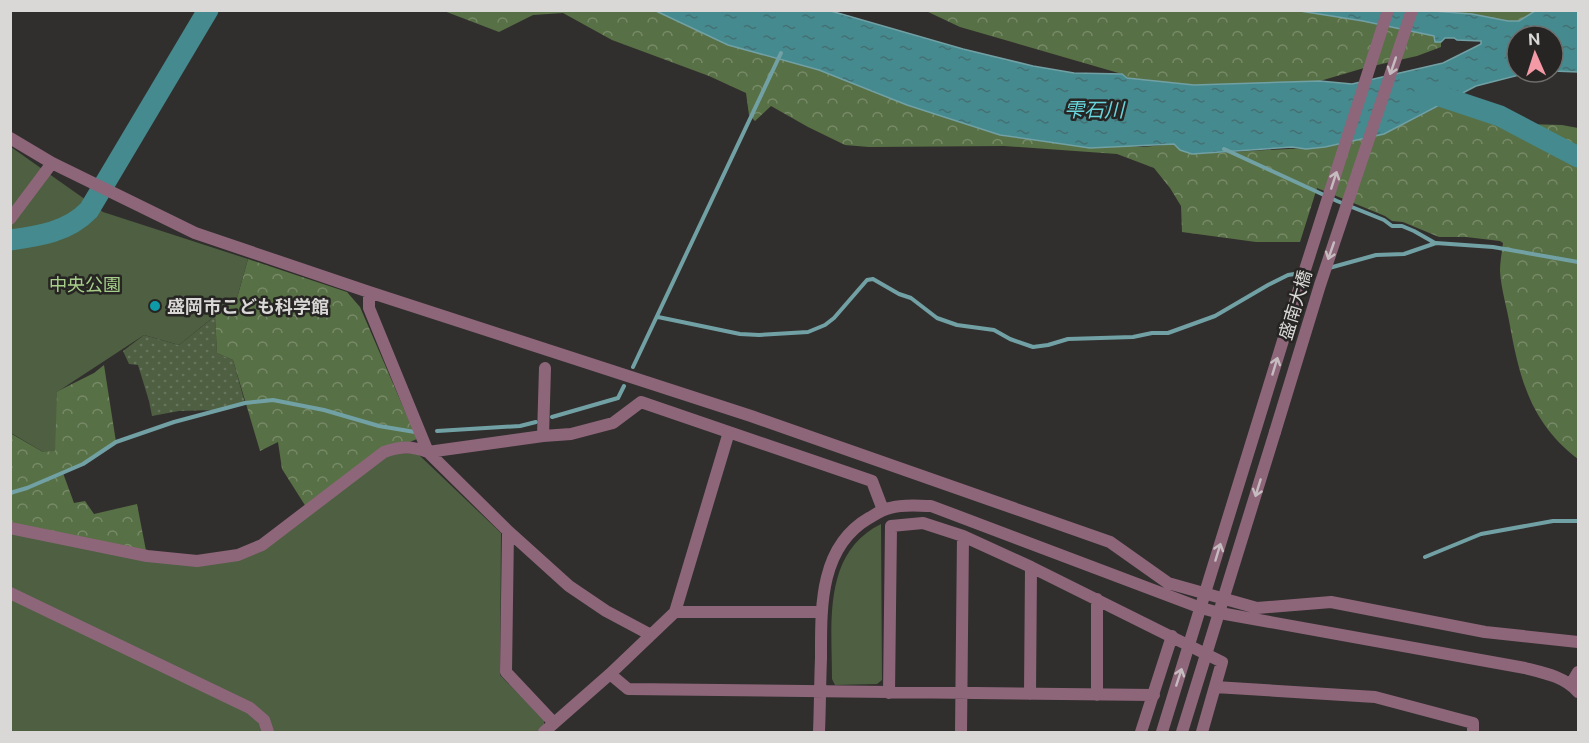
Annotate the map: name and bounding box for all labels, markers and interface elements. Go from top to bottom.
north arrow [1505,24,1565,84]
text: N [1527,30,1541,49]
one-way arrow [1387,56,1398,75]
water label: 雫石川 [1064,98,1126,122]
one-way arrow [1329,171,1340,190]
one-way arrow [1325,241,1336,260]
street label: 盛南大橋 [1274,268,1316,342]
park label: 中央公園 [49,274,121,295]
place label: 盛岡市こども科学館 [167,296,329,317]
marker: 盛岡市こども科学館 [148,299,162,313]
one-way arrow [1270,357,1281,376]
one-way arrow [1252,478,1263,497]
one-way arrow [1213,543,1224,562]
one-way arrow [1175,668,1186,687]

